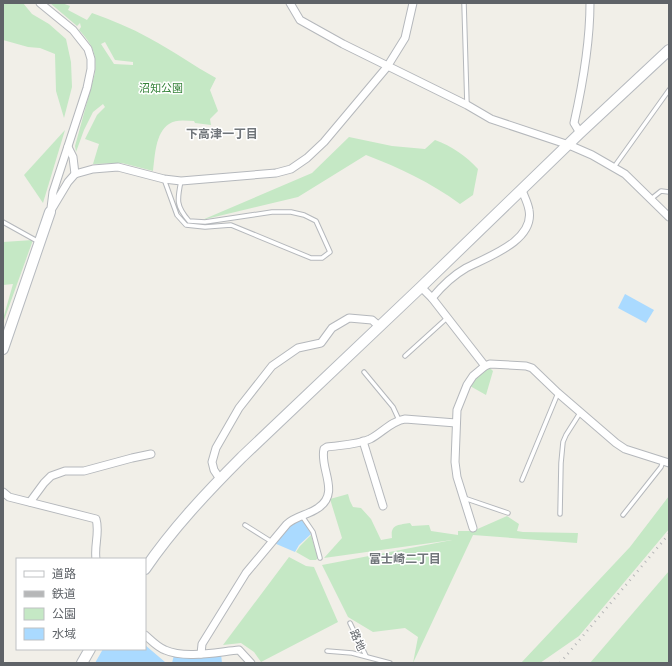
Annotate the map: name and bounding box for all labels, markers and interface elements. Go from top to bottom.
park label: 沼知公園 [139,82,183,94]
district label: 下高津一丁目 [186,127,258,141]
district label: 富士崎二丁目 [369,552,441,566]
legend [16,558,146,650]
text: 道路 [52,567,76,581]
text: 鉄道 [52,587,76,601]
text: 公園 [52,607,76,621]
text: 水域 [52,627,76,641]
street label: 路地 [348,628,368,652]

